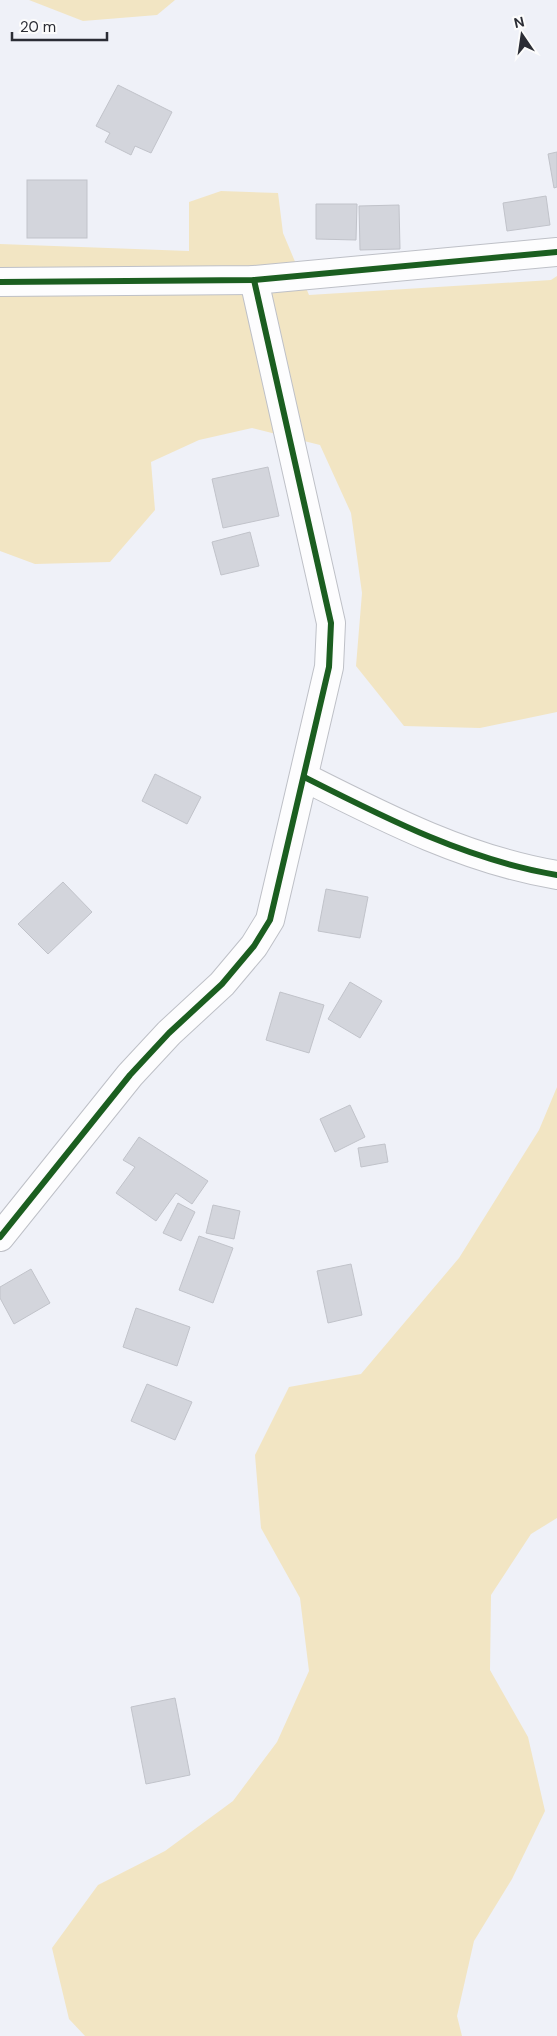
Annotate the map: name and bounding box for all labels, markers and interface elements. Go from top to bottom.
scale bar [12,10,108,42]
north arrow [497,10,547,60]
text: N [512,12,526,32]
text: 20 m [20,17,56,37]

